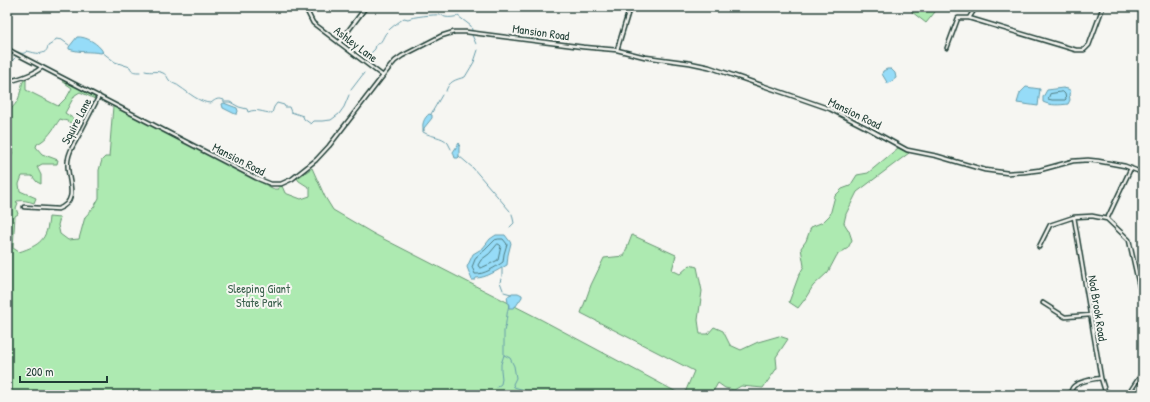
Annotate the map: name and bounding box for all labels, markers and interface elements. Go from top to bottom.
street label: Mansion Road [511,20,571,44]
street label: Ashley Lane [331,22,382,66]
street label: Mansion Road [826,93,885,133]
street label: Squire Lane [57,95,95,147]
street label: Mansion Road [210,138,269,180]
street label: Nod Brook Road [1084,274,1112,342]
park label: Sleeping Giant State Park [228,280,291,311]
scale bar [20,358,107,384]
text: 200 m [26,363,53,380]

